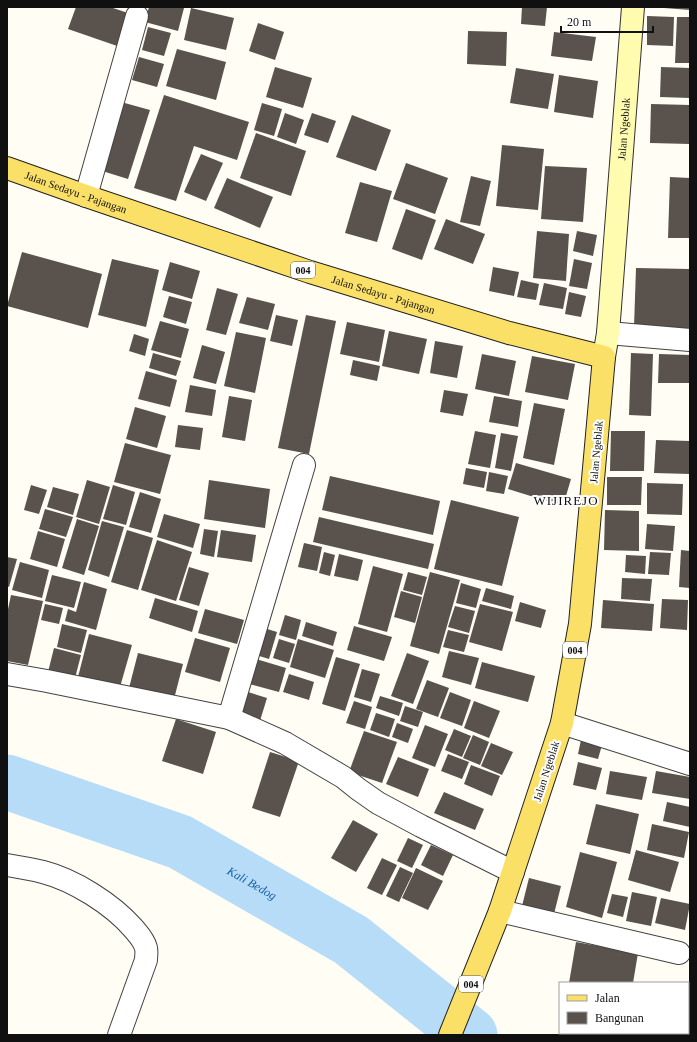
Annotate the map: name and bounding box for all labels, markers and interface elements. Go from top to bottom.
scale bar [561,8,653,34]
text: 20 m [567,15,592,29]
street label: Jalan Ngeblak [615,97,632,161]
street label: Jalan Sedayu - Pajangan [23,169,129,216]
road number: 004 [291,262,315,278]
street label: Jalan Sedayu - Pajangan [330,273,437,316]
street label: Jalan Ngeblak [587,420,605,484]
district label: WIJIREJO [533,493,599,508]
road number: 004 [563,642,587,658]
street label: Jalan Ngeblak [531,739,562,803]
water label: Kali Bedog [224,863,279,903]
road number: 004 [459,976,483,992]
legend [559,982,689,1034]
text: Jalan [595,991,620,1005]
text: Bangunan [595,1011,644,1025]

